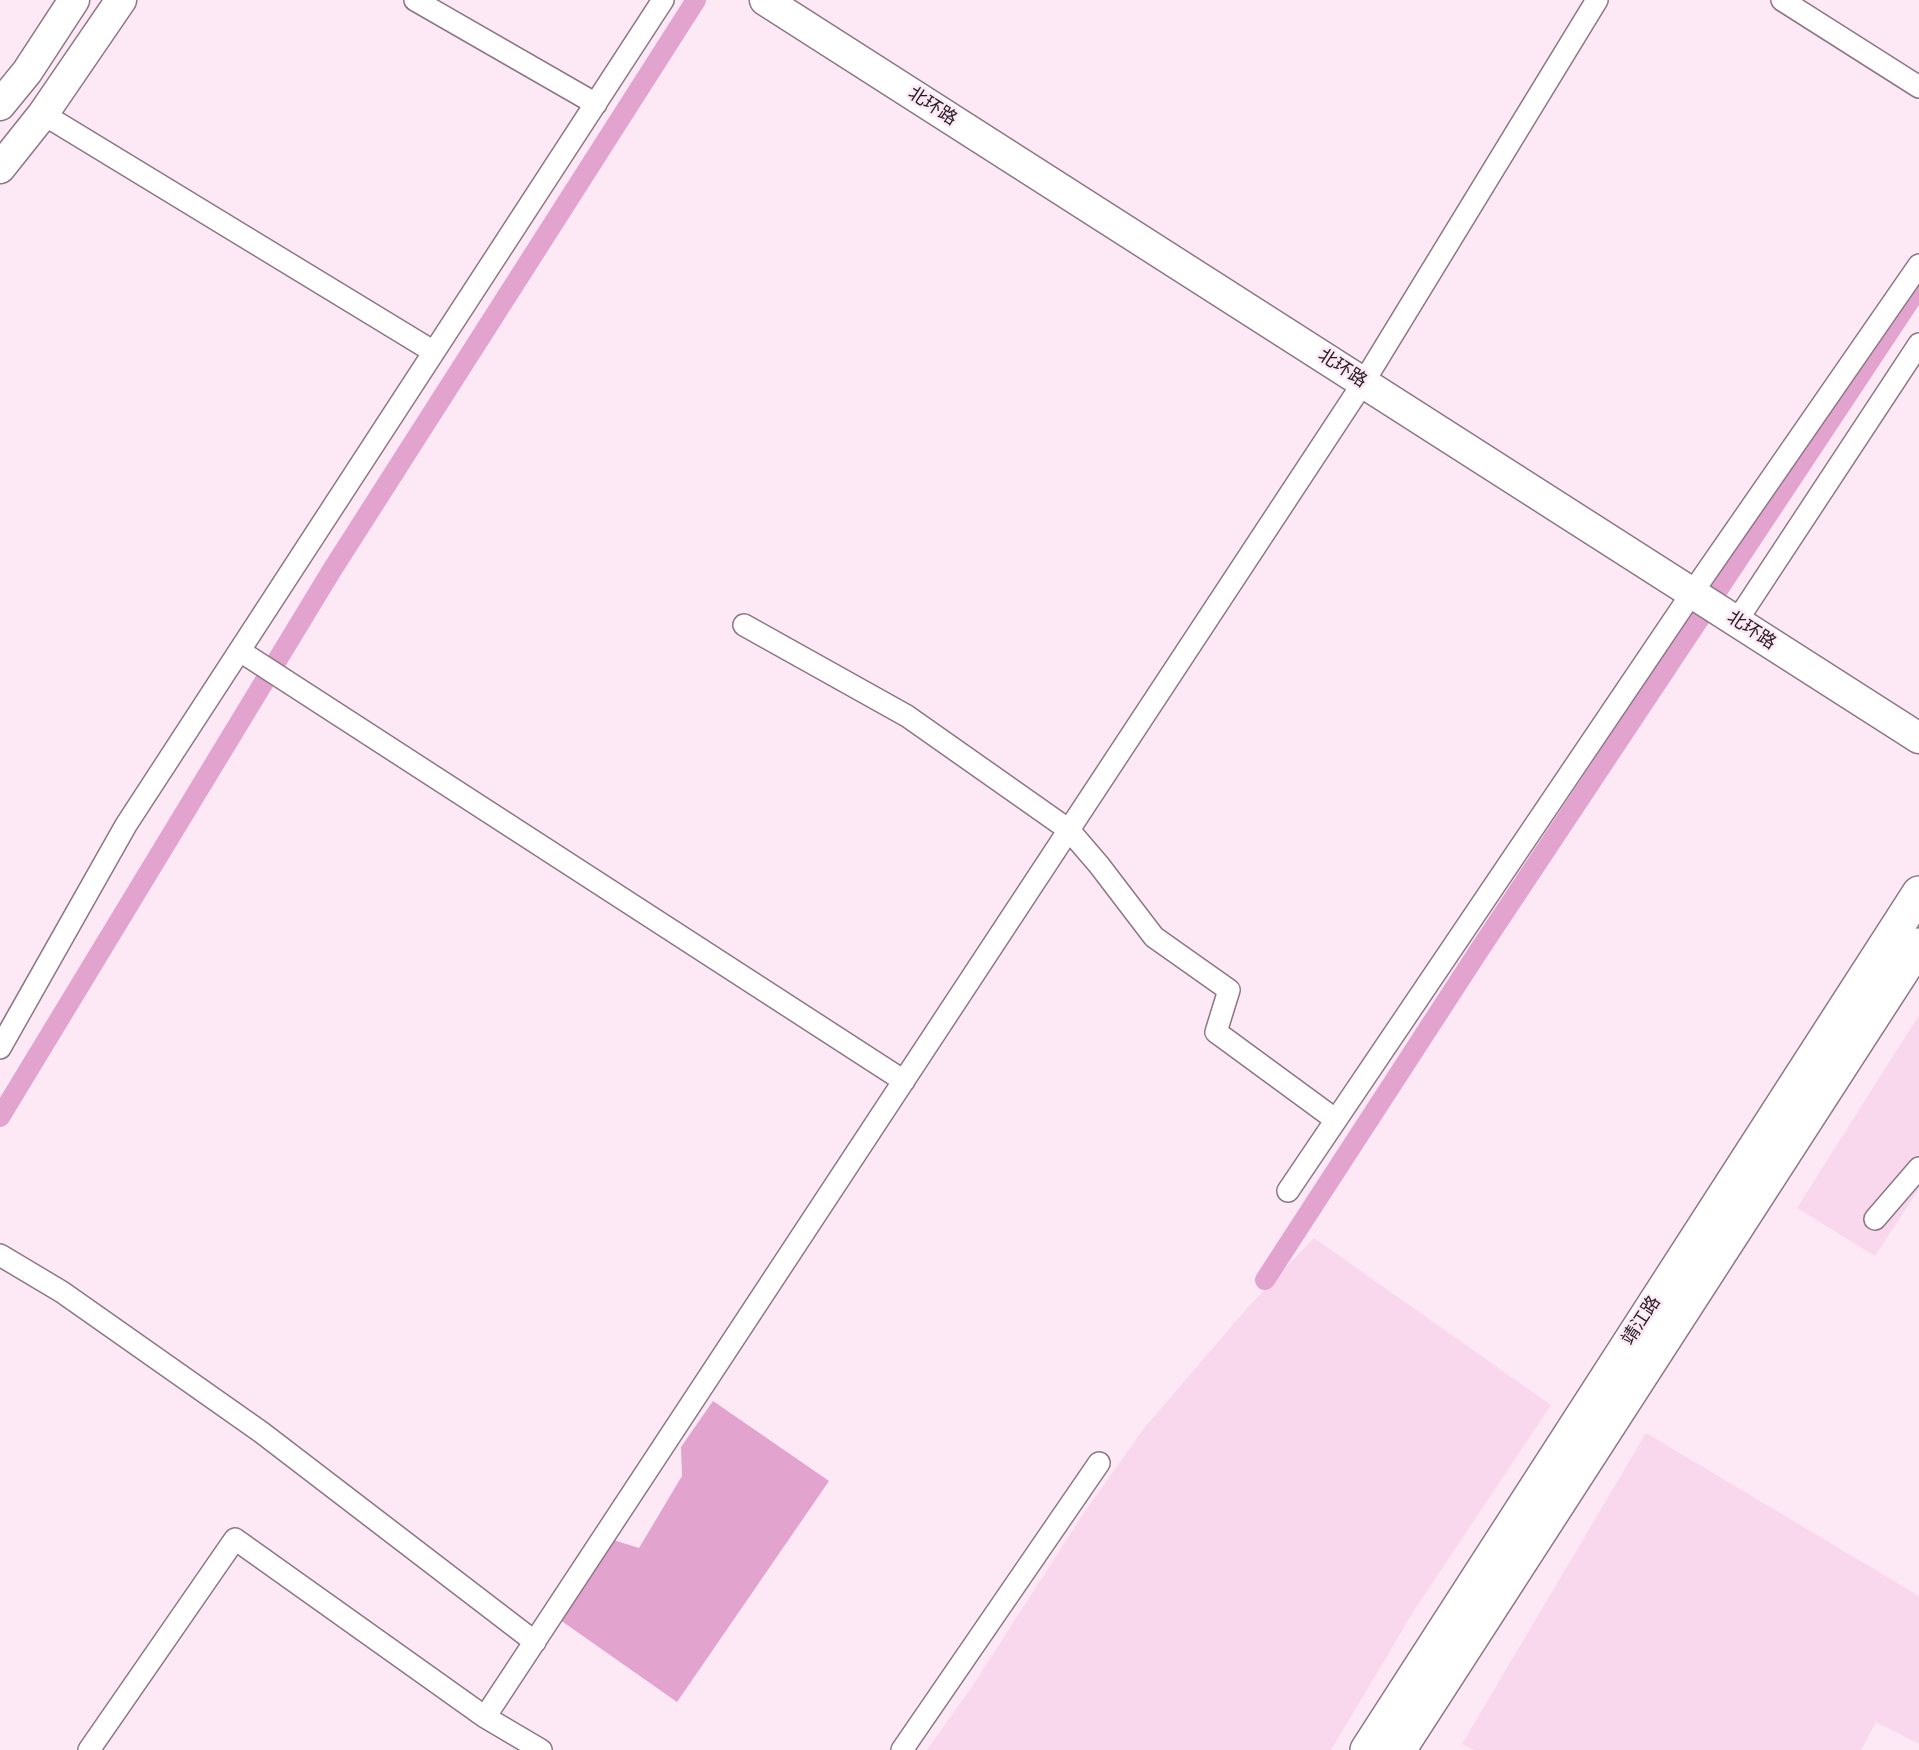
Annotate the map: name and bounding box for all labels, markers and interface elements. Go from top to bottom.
street label: 北环路 [903,83,961,131]
street label: 北环路 [1313,345,1371,393]
street label: 北环路 [1722,607,1780,655]
street label: 靖江路 [1618,1292,1666,1350]

